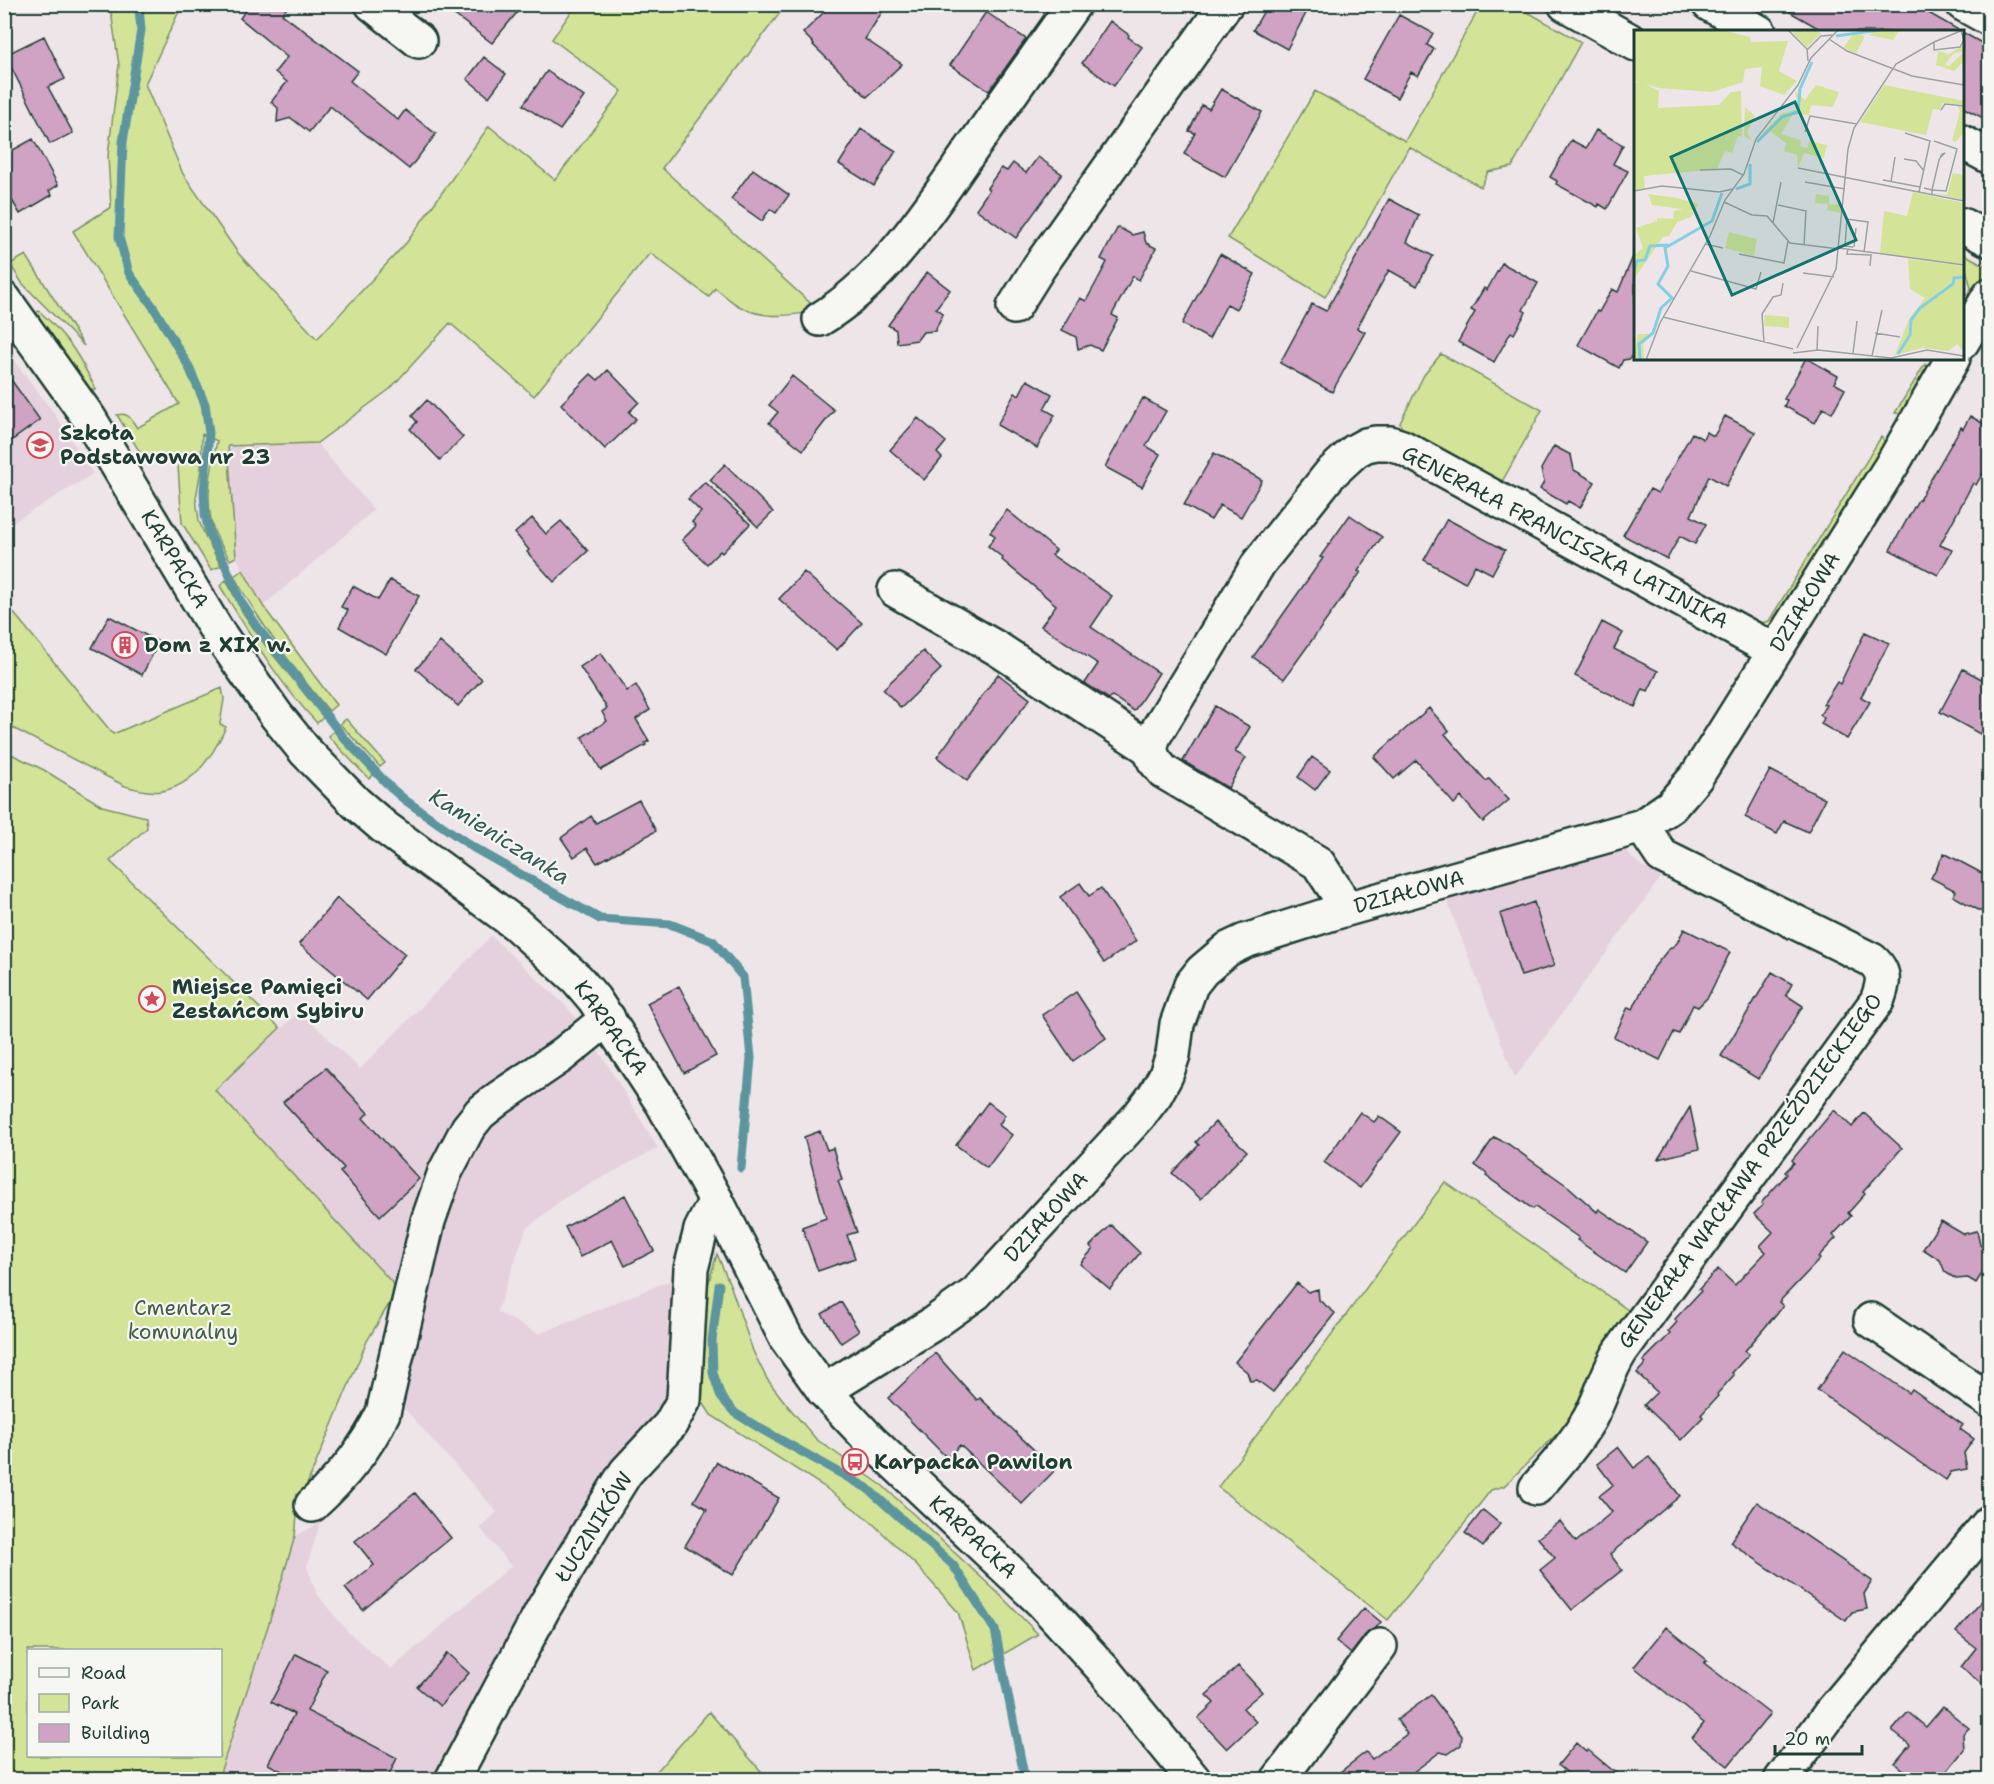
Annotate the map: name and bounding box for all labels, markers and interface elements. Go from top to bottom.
inset map [1634,30,1964,360]
place label: Szkoła Podstawowa nr 23 [60,419,270,471]
school or university icon: Szkoła Podstawowa nr 23 [25,430,55,460]
street label: GENERAŁA FRANCISZKA LATINIKA [1397,439,1733,635]
street label: KARPACKA [135,504,215,614]
street label: DZIAŁOWA [1763,547,1847,657]
building icon: Dom z XIX w. [110,630,140,660]
place label: Dom z XIX w. [144,631,291,659]
water label: Kamieniczanka [424,782,576,891]
street label: DZIAŁOWA [1351,864,1467,920]
place label: Miejsce Pamięci Zesłańcom Sybiru [172,973,364,1025]
street label: KARPACKA [568,975,654,1081]
place icon: Miejsce Pamięci Zesłańcom Sybiru [137,984,167,1014]
street label: GENERAŁA WACŁAWA PRZEŹDZIECKIEGO [1611,987,1888,1354]
street label: DZIAŁOWA [998,1166,1094,1268]
park label: Cmentarz komunalny [128,1294,238,1346]
bus stop icon: Karpacka Pawilon [840,1447,870,1477]
place label: Karpacka Pawilon [874,1448,1072,1476]
street label: ŁUCZNIKÓW [547,1466,639,1589]
street label: KARPACKA [923,1489,1023,1585]
legend [27,1649,222,1757]
text: Road [81,1661,126,1685]
text: Park [81,1691,120,1715]
scale bar [1775,1718,1862,1756]
text: Building [81,1721,150,1745]
text: 20 m [1784,1727,1830,1751]

